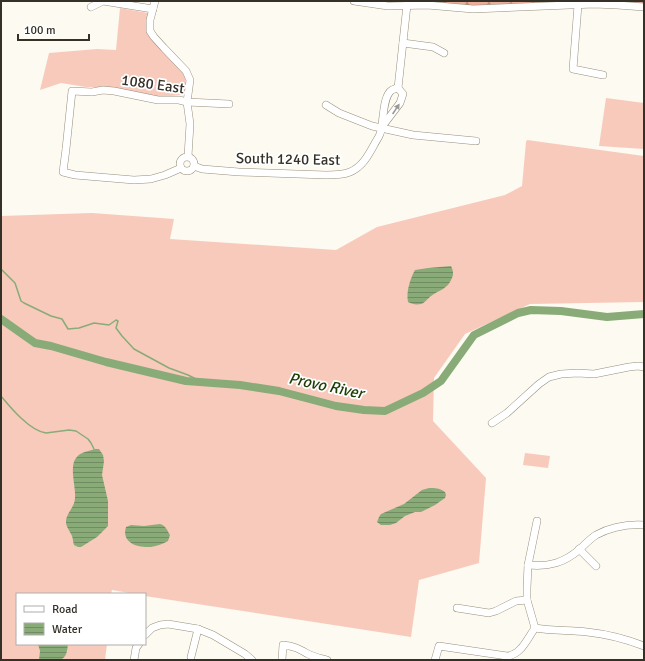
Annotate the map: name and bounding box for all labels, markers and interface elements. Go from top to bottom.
scale bar [18,16,89,42]
text: 100 m [24,23,56,38]
street label: 1080 East [120,71,186,97]
one-way arrow [392,103,400,114]
street label: South 1240 East [236,149,340,169]
water label: Provo River [287,368,367,404]
legend [16,593,146,645]
text: Road [52,602,78,617]
text: Water [52,622,83,637]

